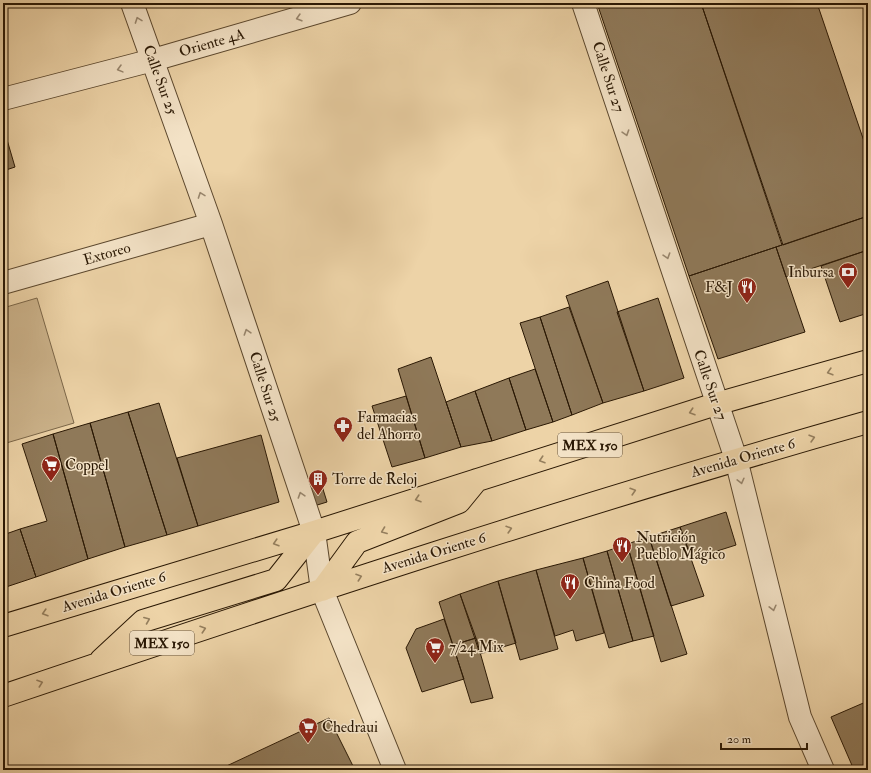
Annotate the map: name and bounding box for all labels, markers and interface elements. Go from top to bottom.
one-way arrow [296,13,303,22]
one-way arrow [135,17,143,24]
street label: Oriente 4A [177,24,248,61]
street label: Calle Sur 27 [588,39,628,115]
street label: Calle Sur 25 [139,42,182,118]
one-way arrow [117,64,123,72]
one-way arrow [621,129,630,136]
one-way arrow [197,192,206,199]
street label: Extoreo [81,238,133,270]
one-way arrow [662,253,671,260]
bank icon: Inbursa [837,261,859,289]
place label: Inbursa [788,263,835,282]
restaurant icon: F&J [736,276,758,304]
place label: F&J [705,278,733,298]
one-way arrow [243,329,252,336]
street label: Calle Sur 27 [689,347,731,423]
street label: Calle Sur 25 [245,349,285,425]
one-way arrow [827,367,834,376]
one-way arrow [689,407,696,416]
place label: Farmacias del Ahorro [357,408,421,444]
pharmacy icon: Farmacias del Ahorro [332,415,354,443]
road number: MEX 150 [558,433,622,457]
street label: Avenida Oriente 6 [688,434,799,482]
one-way arrow [808,434,815,442]
supermarket icon: Coppel [40,454,62,482]
one-way arrow [538,455,545,464]
place label: Coppel [65,456,109,476]
building icon: Torre de Reloj [307,468,329,496]
place label: Torre de Reloj [332,470,417,489]
one-way arrow [737,478,745,485]
one-way arrow [630,487,637,496]
one-way arrow [297,492,306,499]
one-way arrow [414,494,421,503]
one-way arrow [506,526,513,534]
one-way arrow [380,527,387,535]
street label: Avenida Oriente 6 [379,528,490,578]
place label: Nutrición Pueblo Mágico [636,528,725,564]
restaurant icon: Nutrición Pueblo Mágico [611,535,633,563]
one-way arrow [273,538,280,547]
street label: Avenida Oriente 6 [59,567,170,617]
restaurant icon: China Food [559,572,581,600]
one-way arrow [355,573,362,582]
place label: China Food [584,574,655,593]
one-way arrow [768,604,777,611]
one-way arrow [41,608,48,617]
one-way arrow [143,617,151,625]
one-way arrow [200,625,207,634]
road number: MEX 150 [130,631,194,655]
supermarket icon: 7/24 Mix [424,636,446,664]
place label: 7/24 Mix [449,638,504,657]
one-way arrow [36,679,43,688]
supermarket icon: Chedraui [297,716,319,744]
place label: Chedraui [322,718,378,737]
scale bar [721,725,807,751]
text: 20 m [727,732,752,747]

